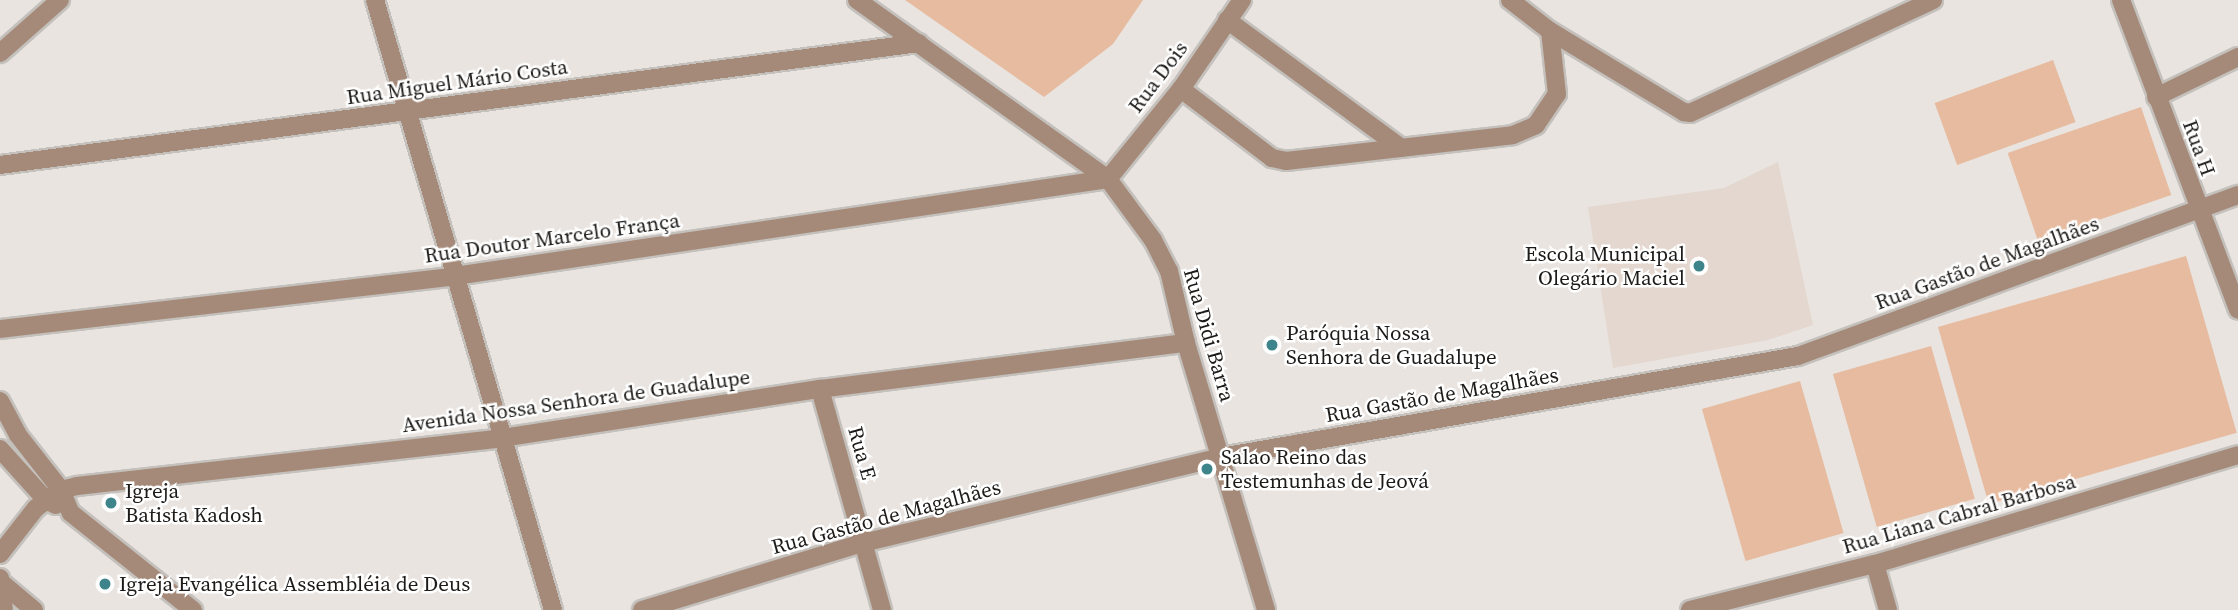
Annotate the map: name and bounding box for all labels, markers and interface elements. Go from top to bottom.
street label: Rua Dois [1123,36,1193,118]
street label: Rua Miguel Mário Costa [345,54,569,110]
street label: Rua H [2177,117,2221,179]
street label: Rua Doutor Marcelo França [423,208,681,268]
street label: Rua Gastão de Magalhães [1872,211,2102,315]
place label: Escola Municipal Olegário Maciel [1525,241,1685,291]
marker: Escola Municipal Olegário Maciel [1691,258,1707,274]
street label: Rua Didi Barra [1178,265,1240,405]
place label: Paróquia Nossa Senhora de Guadalupe [1286,320,1497,370]
marker: Paróquia Nossa Senhora de Guadalupe [1264,337,1280,353]
street label: Rua Gastão de Magalhães [1323,362,1561,428]
street label: Avenida Nossa Senhora de Guadalupe [400,364,752,438]
street label: Rua E [842,424,882,482]
place label: Salao Reino das Testemunhas de Jeová [1221,444,1429,494]
marker: Salao Reino das Testemunhas de Jeová [1199,461,1215,477]
street label: Rua Liana Cabral Barbosa [1840,469,2078,559]
street label: Rua Gastão de Magalhães [769,474,1003,560]
place label: Igreja Batista Kadosh [125,478,263,528]
marker: Igreja Batista Kadosh [103,495,119,511]
place label: Igreja Evangélica Assembléia de Deus [119,571,470,597]
marker: Igreja Evangélica Assembléia de Deus [97,576,113,592]

